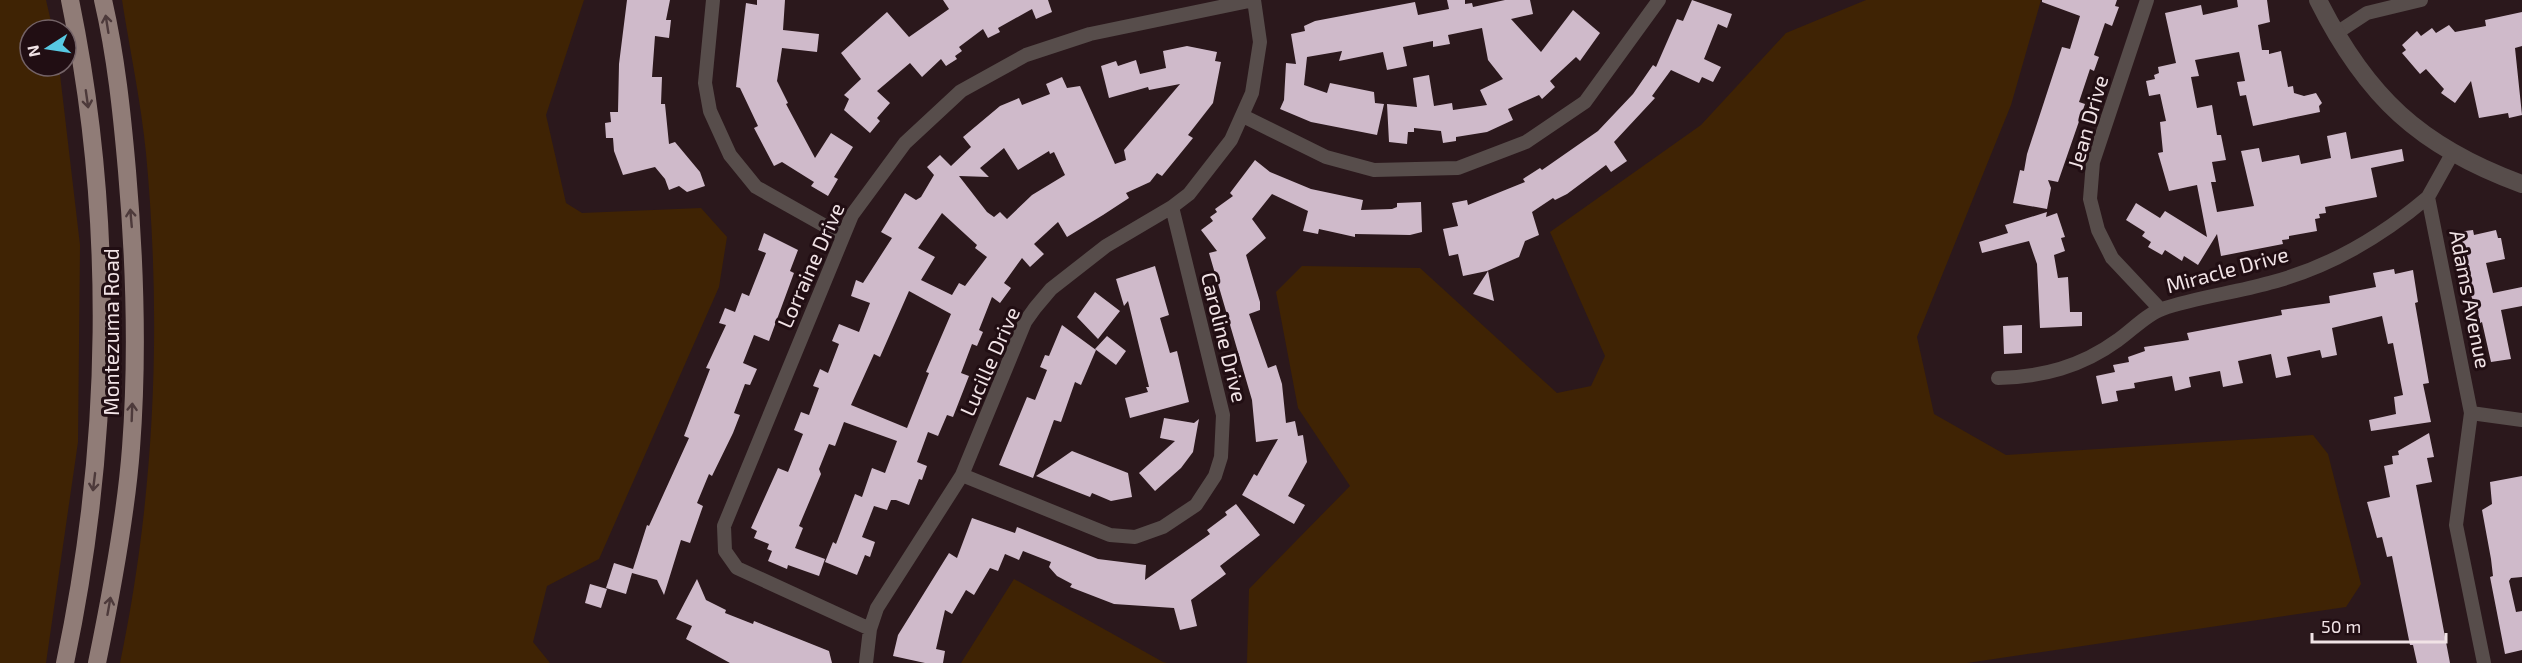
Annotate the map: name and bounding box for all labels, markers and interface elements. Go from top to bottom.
one-way arrow [102,15,113,34]
north arrow [18,18,78,78]
text: N [22,44,43,59]
street label: Jean Drive [2062,72,2112,172]
one-way arrow [81,89,92,108]
street label: Lorraine Drive [771,199,849,331]
one-way arrow [125,208,136,228]
street label: Adams Avenue [2445,228,2497,370]
street label: Miracle Drive [2163,241,2291,297]
street label: Montezuma Road [98,248,123,416]
street label: Caroline Drive [1197,269,1253,405]
street label: Lucille Drive [954,303,1024,419]
one-way arrow [127,403,138,423]
one-way arrow [88,472,99,491]
one-way arrow [103,596,114,616]
scale bar [2312,606,2446,644]
text: 50 m [2321,615,2361,637]

